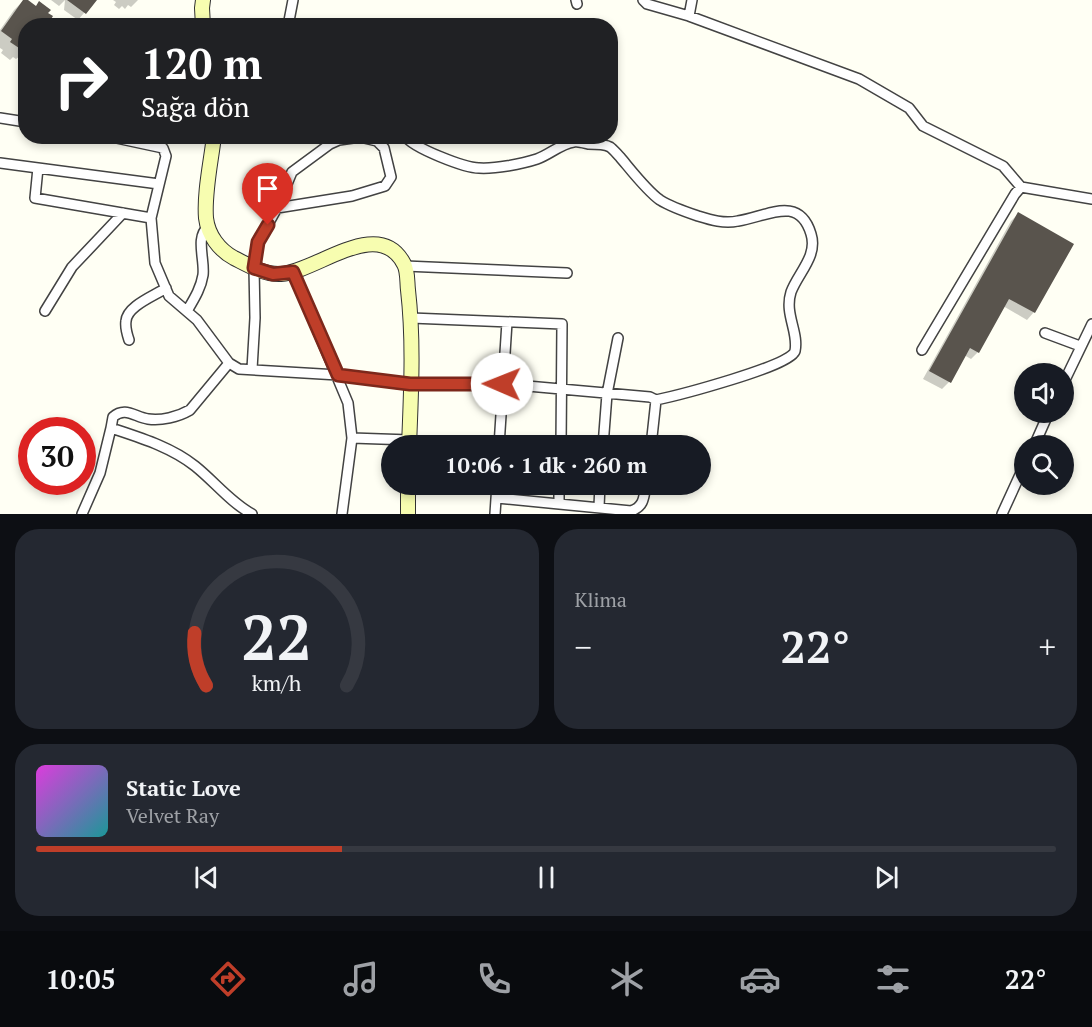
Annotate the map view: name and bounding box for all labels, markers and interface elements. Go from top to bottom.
text: 120 m [141,35,262,91]
icon: right [42,42,120,120]
text: Sağa dön [141,89,249,125]
pin [242,163,293,225]
icon: arrive [251,172,284,205]
position arrow [470,352,534,416]
map controls [1014,363,1074,495]
button: sound [1014,363,1074,423]
speed limit sign: 30 [18,417,96,495]
button: search [1014,435,1074,495]
text: 10:06 · 1 dk · 260 m [445,450,647,479]
text: Klima [575,586,627,613]
text: 22 [241,595,312,678]
text: 22° [781,616,850,676]
text: − [575,625,592,668]
text: + [1038,625,1056,668]
text: km/h [252,669,302,697]
text: Static Love [126,773,241,802]
text: Velvet Ray [126,802,219,829]
icon: previous [190,861,223,894]
icon: pause [530,861,563,894]
icon: next [870,861,903,894]
icon: directions [207,958,249,1000]
icon: music [340,958,382,1000]
icon: phone [473,958,515,1000]
icon: climate [606,958,648,1000]
icon: car [739,958,781,1000]
icon: filters [872,958,914,1000]
text: 10:05 [46,961,116,997]
text: 22° [1005,961,1046,997]

